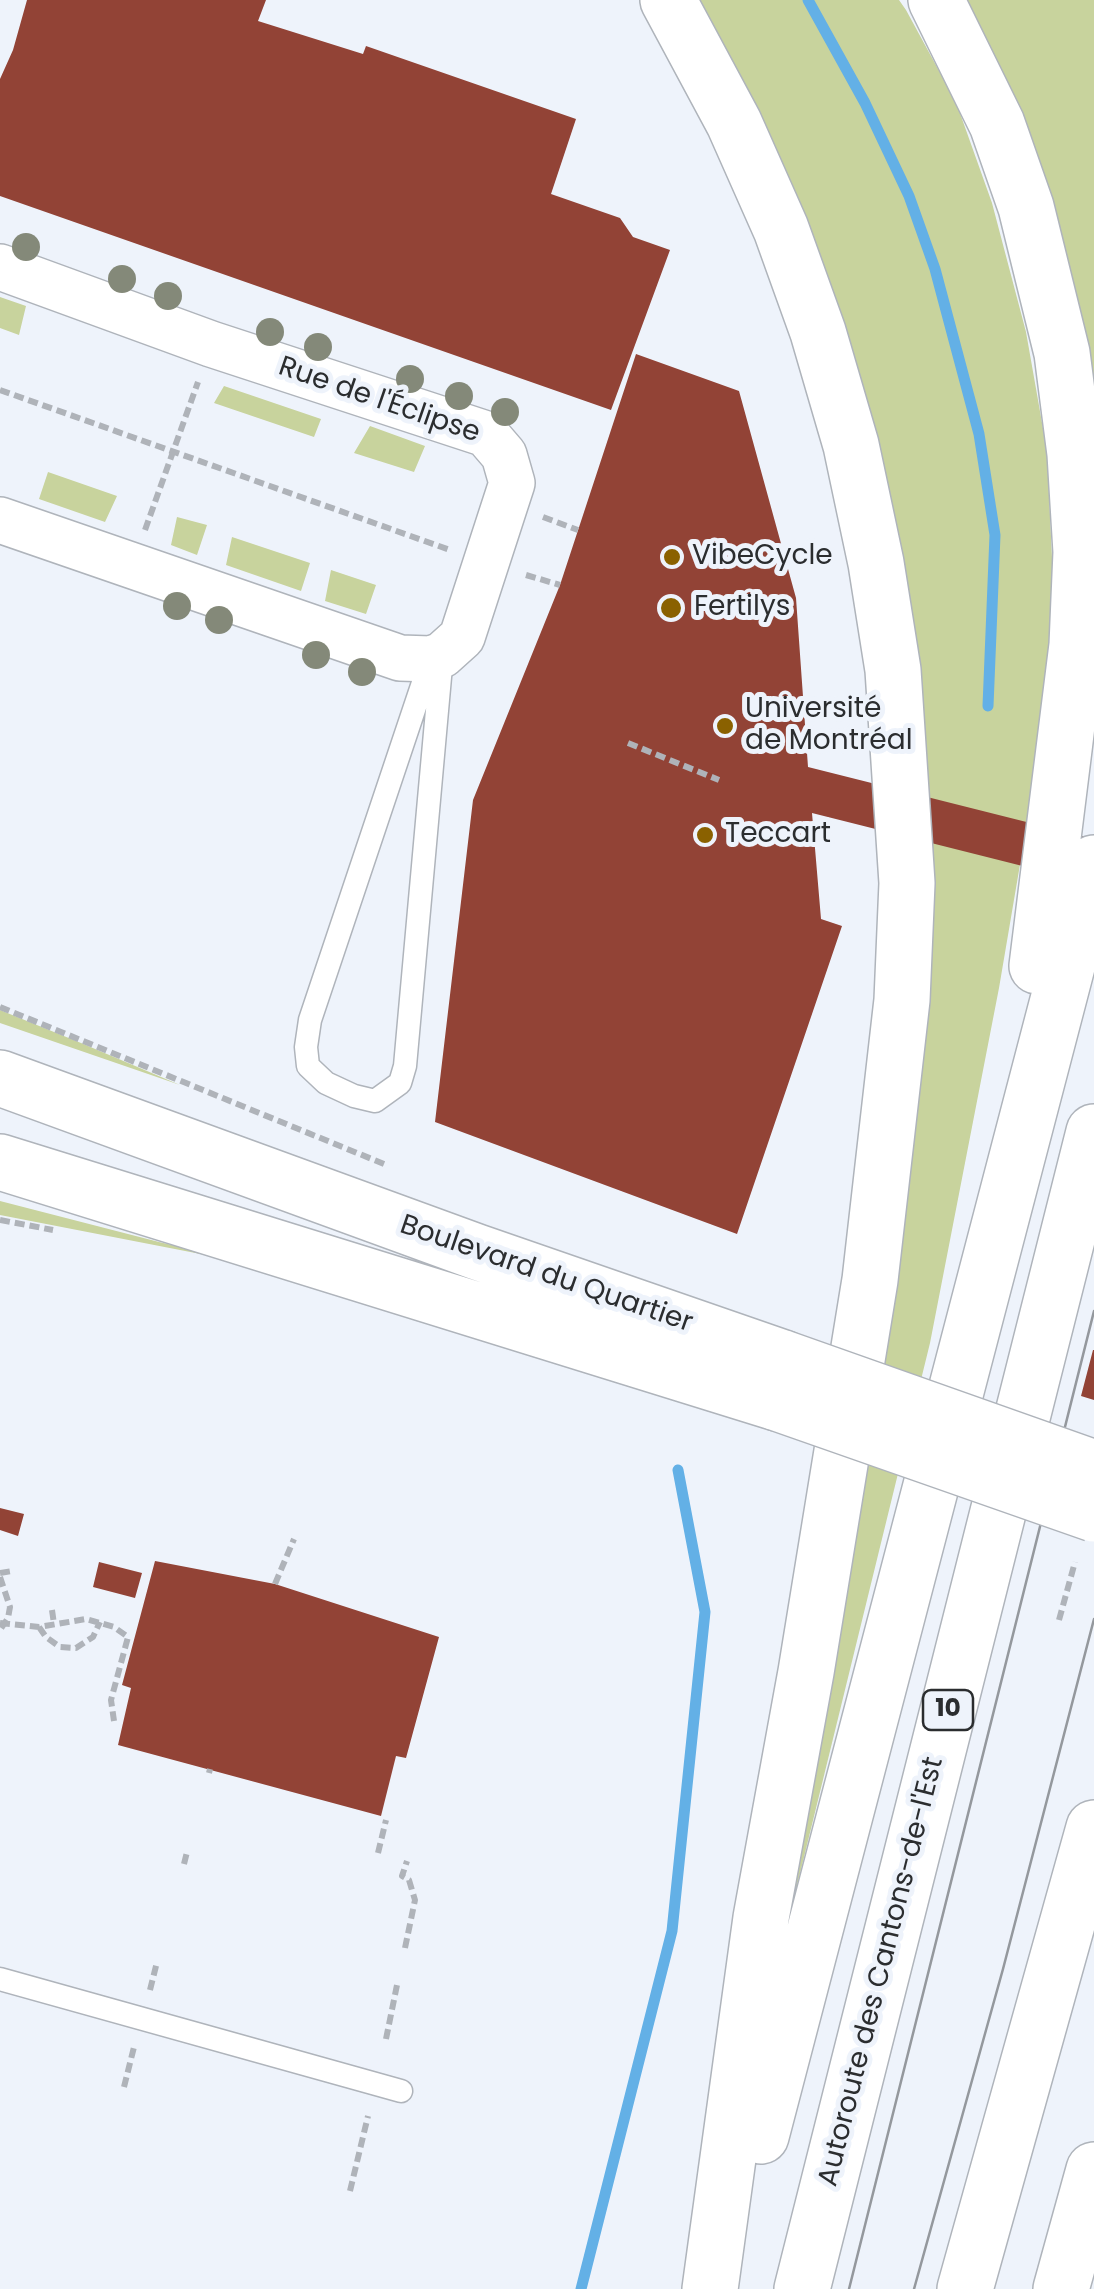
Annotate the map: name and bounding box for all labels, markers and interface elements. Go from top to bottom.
street label: Rue de l'Éclipse [274,351,484,451]
place label: VibeCycle [692,540,833,574]
marker: VibeCycle [661,546,683,568]
place label: Fertilys [694,591,790,625]
marker: Fertilys [658,595,684,621]
place label: Université de Montréal [745,693,913,759]
marker: Université de Montréal [714,715,736,737]
place label: Teccart [725,818,831,852]
marker: Teccart [694,824,716,846]
street label: Boulevard du Quartier [395,1209,697,1341]
road number: 10 [923,1690,973,1730]
street label: Autoroute des Cantons-de-l'Est [812,1754,952,2190]

